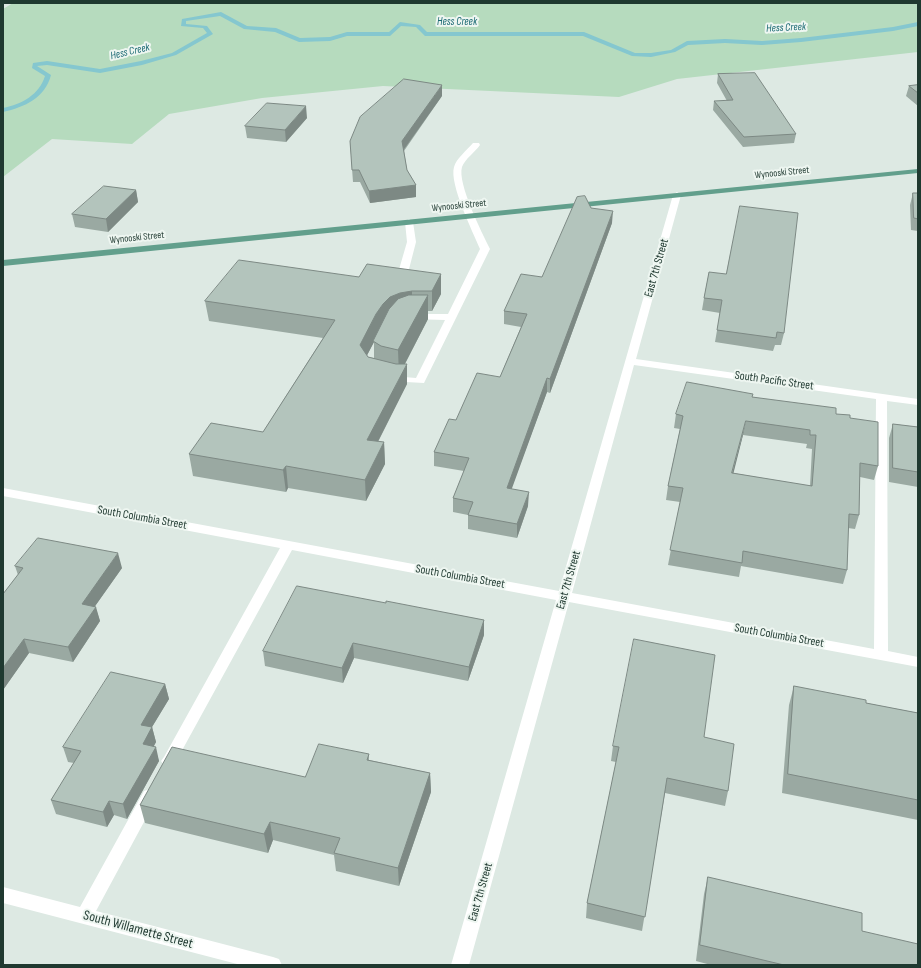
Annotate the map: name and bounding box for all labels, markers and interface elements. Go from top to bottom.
water label: Hess Creek [437,15,477,29]
water label: Hess Creek [766,20,806,36]
water label: Hess Creek [109,41,151,63]
street label: Wynooski Street [754,164,810,182]
street label: Wynooski Street [431,197,487,215]
street label: Wynooski Street [109,229,165,247]
street label: East 7th Street [642,237,672,299]
street label: South Pacific Street [734,368,814,394]
street label: South Columbia Street [96,503,188,533]
street label: East 7th Street [554,549,584,611]
street label: South Columbia Street [414,562,506,592]
street label: South Columbia Street [733,621,825,651]
street label: East 7th Street [466,861,496,923]
street label: South Willamette Street [81,907,195,953]

